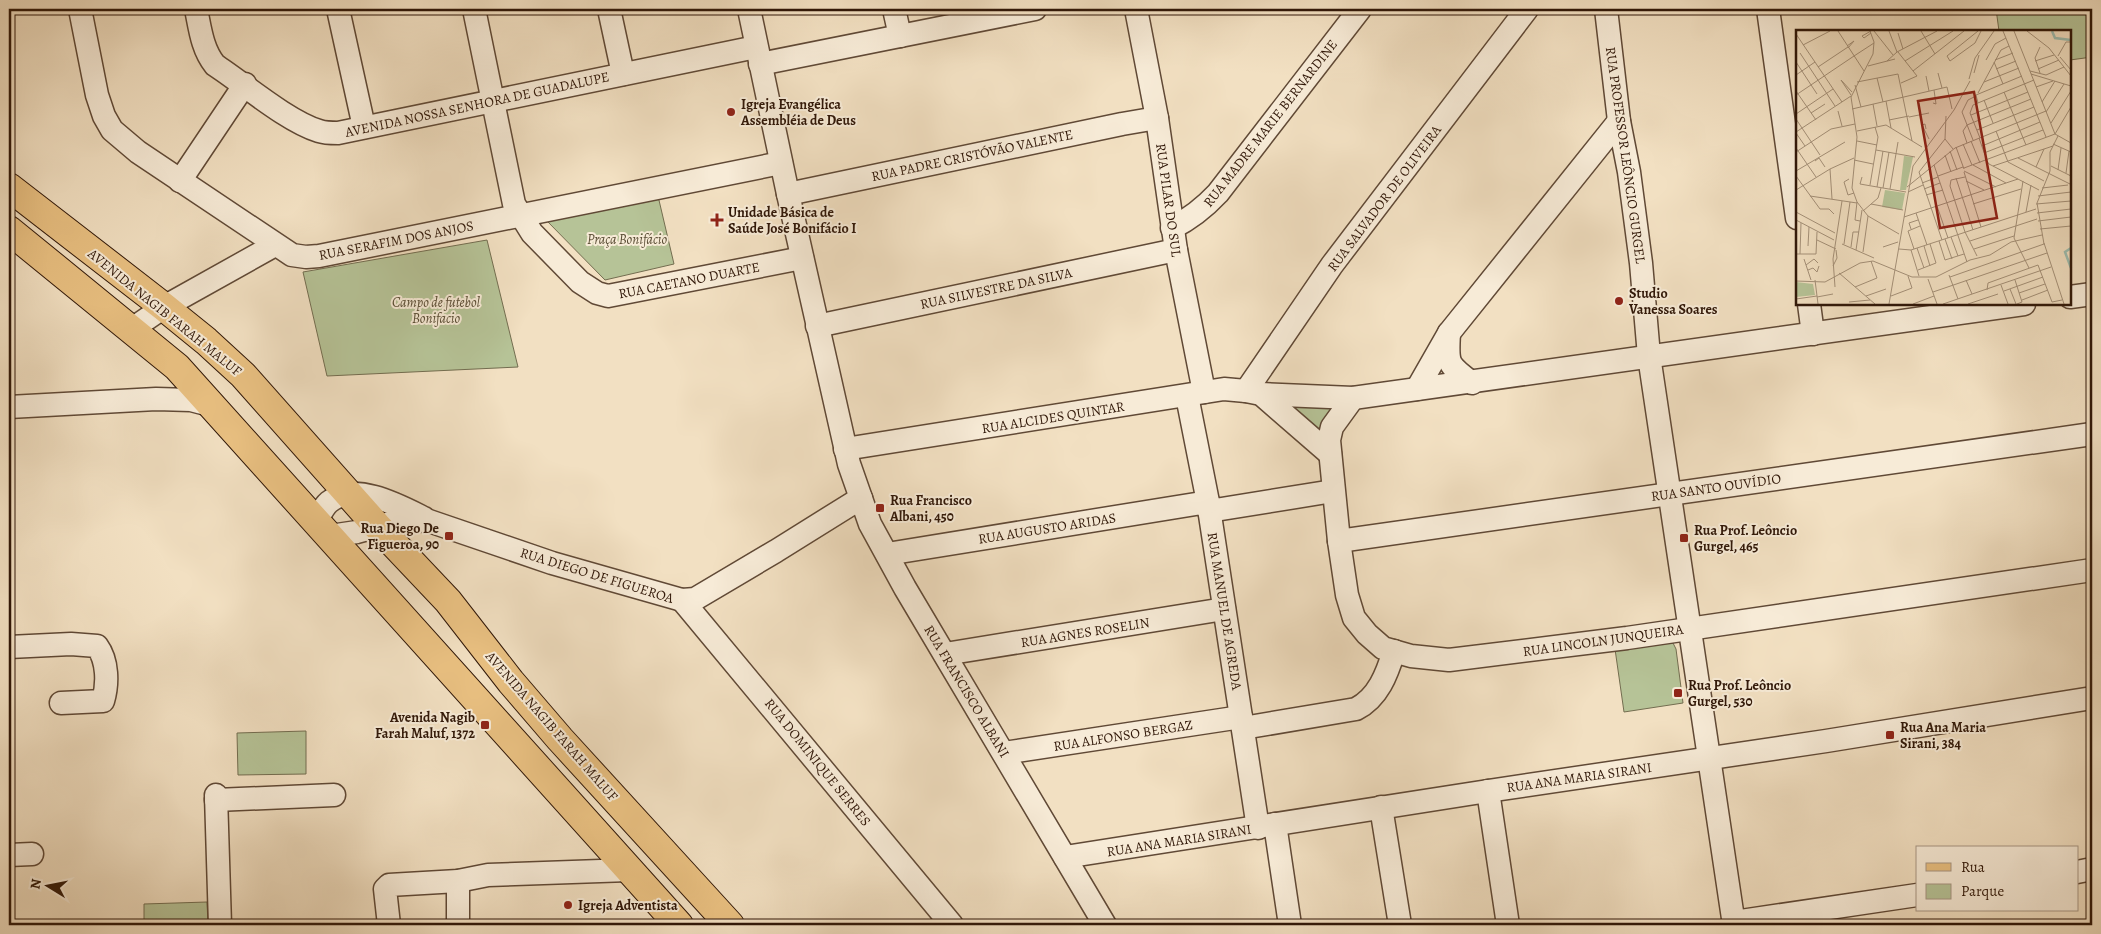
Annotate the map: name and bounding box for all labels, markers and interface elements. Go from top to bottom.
inset map [1796,30,2071,305]
street label: RUA MADRE MARIE BERNARDINE [1199,36,1342,211]
street label: RUA PROFESSOR LEÔNCIO GURGEL [1601,46,1650,265]
street label: AVENIDA NOSSA SENHORA DE GUADALUPE [342,67,611,142]
place label: Igreja Evangélica Assembléia de Deus [740,95,856,130]
marker: Igreja Evangélica Assembléia de Deus [725,106,737,118]
street label: RUA SALVADOR DE OLIVEIRA [1323,121,1446,275]
street label: RUA PADRE CRISTÓVÃO VALENTE [870,125,1075,186]
street label: RUA PILAR DO SUL [1151,142,1186,259]
place label: Unidade Básica de Saúde José Bonifácio I [728,203,856,238]
marker: Unidade Básica de Saúde José Bonifácio I [710,213,724,227]
street label: RUA SERAFIM DOS ANJOS [317,216,475,265]
park label: Praça Bonifácio [587,230,667,249]
street label: AVENIDA NAGIB FARAH MALUF [83,244,246,380]
street label: RUA CAETANO DUARTE [617,257,761,304]
street label: RUA SILVESTRE DA SILVA [918,263,1075,314]
place label: Studio Vanessa Soares [1628,284,1718,319]
park label: Campo de futebol Bonifacio [392,293,481,328]
marker: Studio Vanessa Soares [1613,295,1625,307]
street label: RUA ALCIDES QUINTAR [980,397,1126,438]
street label: RUA SANTO OUVÍDIO [1650,469,1783,506]
place label: Rua Francisco Albani, 450 [889,491,972,526]
marker: Rua Francisco Albani, 450 [874,502,886,514]
street label: RUA AUGUSTO ARIDAS [977,508,1117,549]
place label: Rua Diego De Figueroa, 90 [360,519,440,554]
place label: Rua Prof. Leôncio Gurgel, 465 [1694,521,1797,556]
marker: Rua Diego De Figueroa, 90 [443,530,455,542]
street label: RUA MANUEL DE AGREDA [1203,531,1246,692]
marker: Rua Prof. Leôncio Gurgel, 465 [1678,532,1690,544]
street label: RUA DIEGO DE FIGUEROA [518,543,677,608]
street label: RUA AGNES ROSELIN [1019,613,1151,652]
street label: RUA LINCOLN JUNQUEIRA [1522,620,1685,661]
street label: RUA FRANCISCO ALBANI [919,621,1014,761]
street label: AVENIDA NAGIB FARAH MALUF [481,647,622,805]
place label: Rua Prof. Leôncio Gurgel, 530 [1688,676,1791,711]
marker: Rua Prof. Leôncio Gurgel, 530 [1672,687,1684,699]
street label: RUA DOMINIQUE SERRES [760,695,875,830]
place label: Avenida Nagib Farah Maluf, 1372 [375,708,475,743]
street label: RUA ALFONSO BERGAZ [1052,715,1194,756]
place label: Rua Ana Maria Sirani, 384 [1900,718,1986,753]
marker: Avenida Nagib Farah Maluf, 1372 [479,719,491,731]
marker: Rua Ana Maria Sirani, 384 [1884,729,1896,741]
street label: RUA ANA MARIA SIRANI [1505,758,1653,797]
street label: RUA ANA MARIA SIRANI [1105,820,1253,861]
legend [1916,846,2078,912]
text: Rua [1961,857,1985,877]
north arrow [22,862,72,912]
text: N [25,877,46,891]
text: Parque [1961,881,2004,901]
place label: Igreja Adventista [578,896,678,915]
marker: Igreja Adventista [562,899,574,911]

